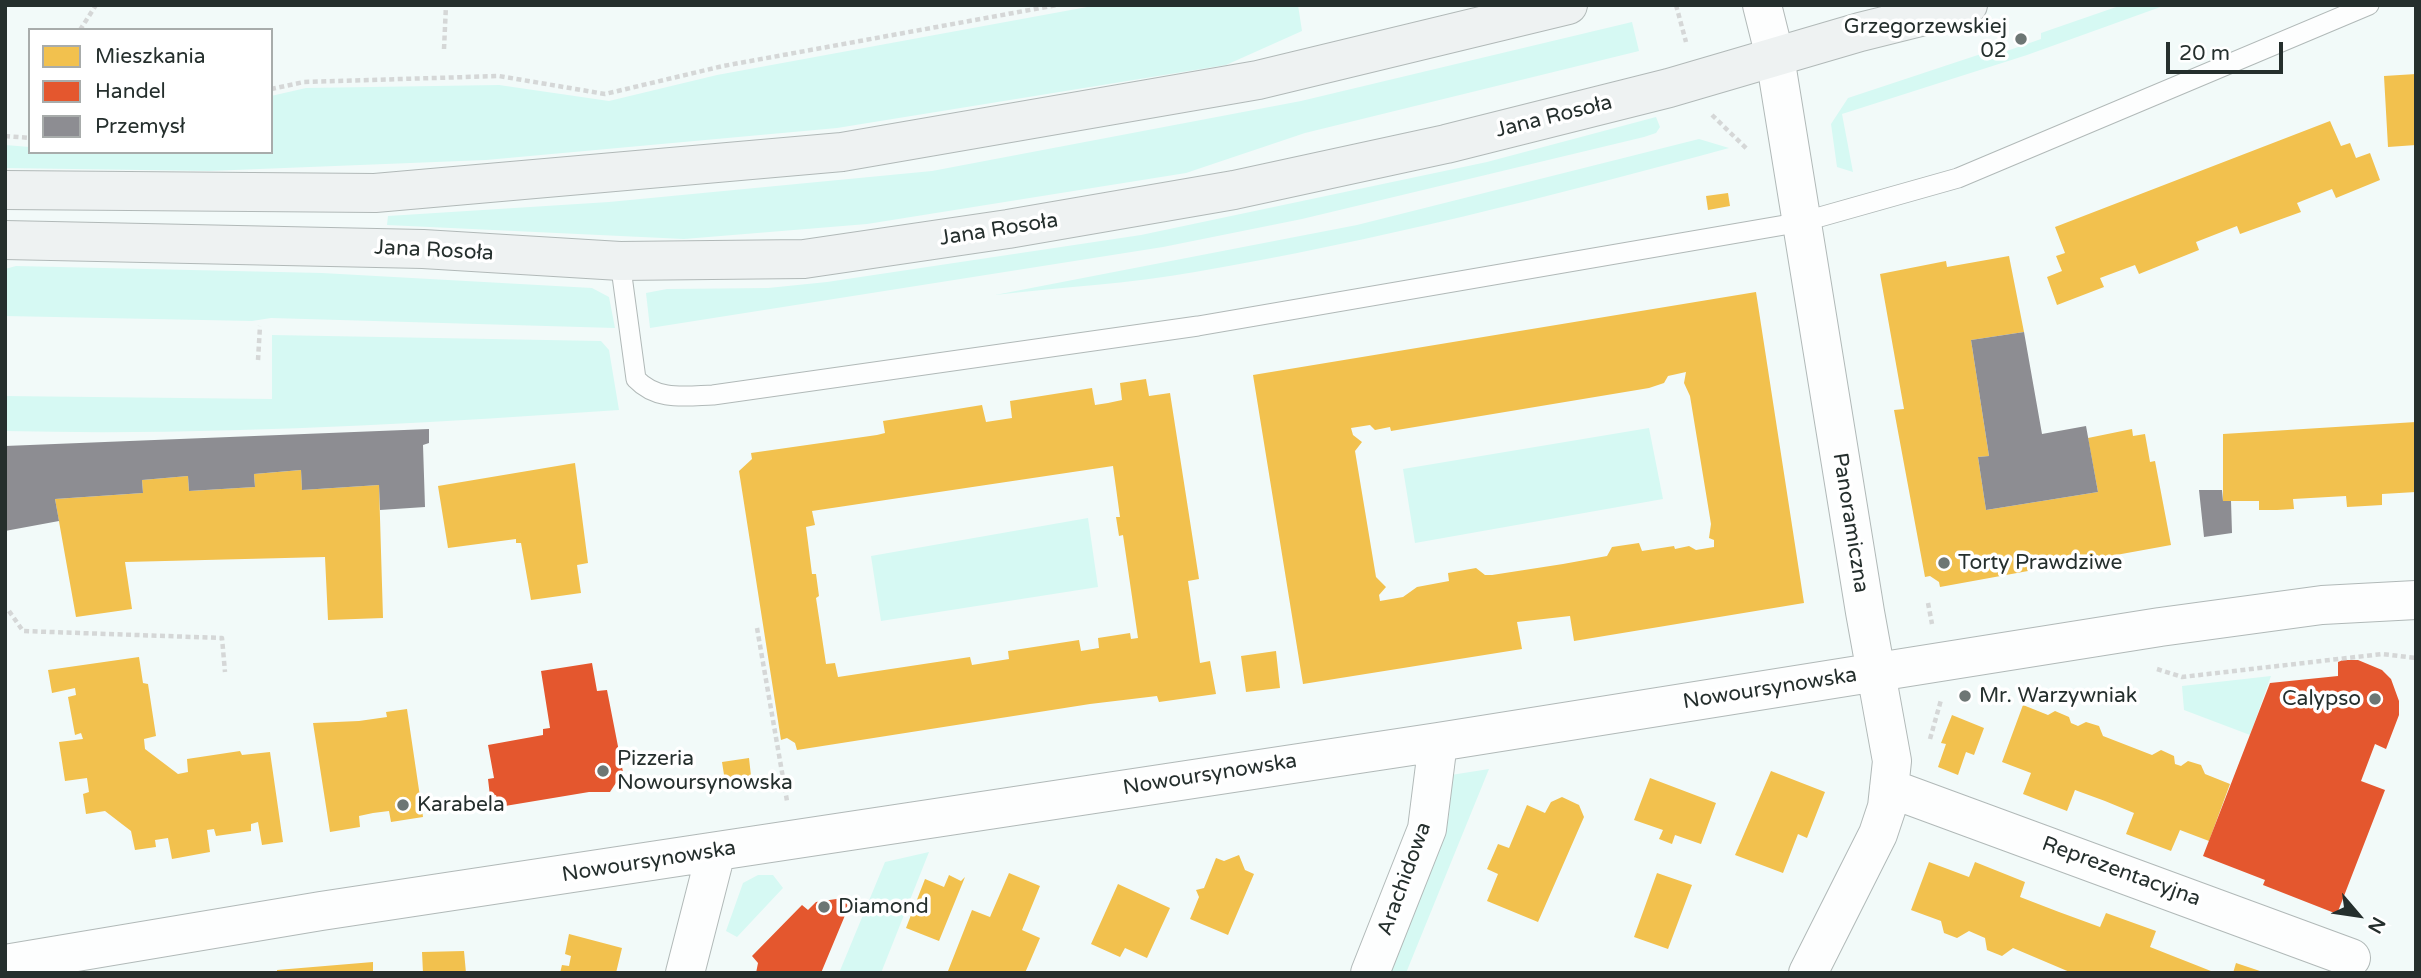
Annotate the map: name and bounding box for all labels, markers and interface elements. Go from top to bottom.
place label: Grzegorzewskiej 02 [1844,14,2007,64]
legend [28,28,273,154]
scale bar [2169,28,2286,72]
marker: Grzegorzewskiej 02 [2013,31,2029,47]
text: 20 m [2179,41,2230,66]
text: Mieszkania [95,44,206,69]
text: Handel [95,79,166,104]
street label: Jana Rosoła [1493,90,1615,144]
text: Przemysł [95,114,185,139]
street label: Jana Rosoła [938,208,1060,252]
street label: Jana Rosoła [374,235,494,267]
street label: Panoramiczna [1826,451,1874,595]
place label: Torty Prawdziwe [1958,550,2122,576]
marker: Torty Prawdziwe [1936,555,1952,571]
street label: Nowoursynowska [1681,663,1859,715]
place label: Mr. Warzywniak [1979,683,2137,709]
place label: Calypso [2282,686,2361,712]
marker: Mr. Warzywniak [1957,688,1973,704]
marker: Calypso [2367,691,2383,707]
place label: Pizzeria Nowoursynowska [617,746,793,796]
street label: Nowoursynowska [1121,749,1299,801]
marker: Pizzeria Nowoursynowska [595,763,611,779]
place label: Karabela [417,792,505,818]
marker: Karabela [395,797,411,813]
street label: Arachidowa [1373,819,1437,939]
street label: Reprezentacyjna [2038,832,2204,912]
street label: Nowoursynowska [560,836,738,888]
north arrow [2323,880,2393,950]
place label: Diamond [838,894,929,920]
marker: Diamond [816,899,832,915]
text: N [2363,913,2390,937]

